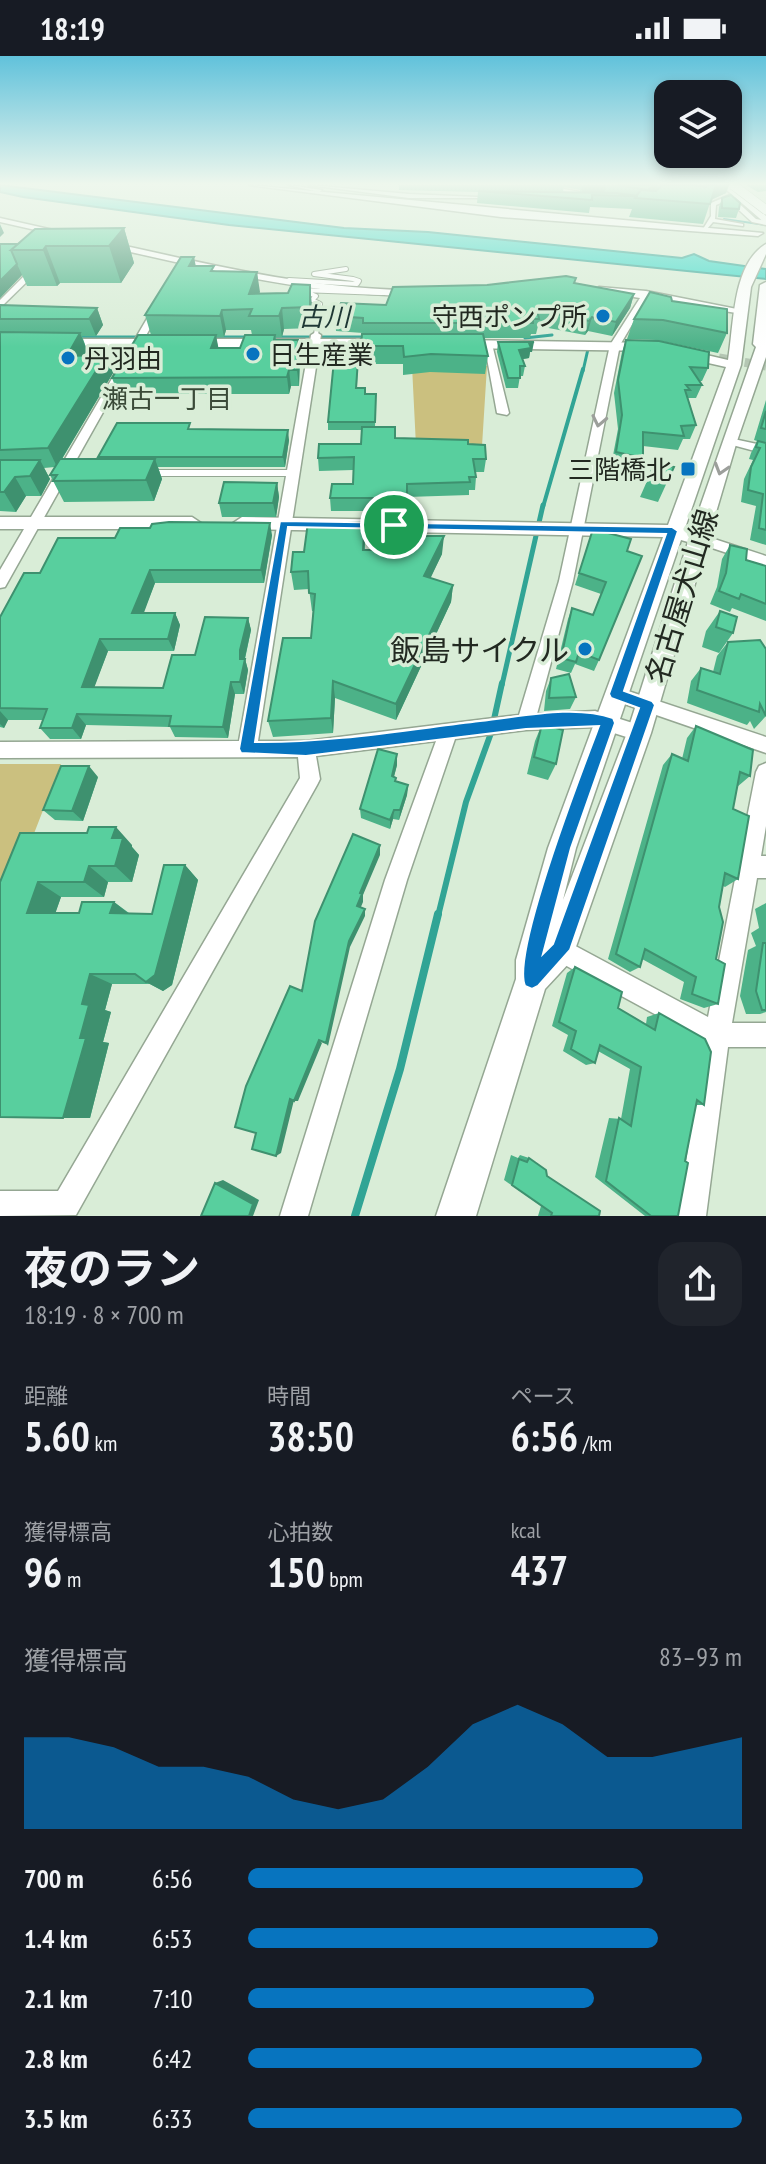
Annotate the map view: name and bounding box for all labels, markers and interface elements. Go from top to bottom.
text: 18:19 [40,9,105,48]
map controls [654,80,742,168]
button: layers [654,80,742,168]
water label: 古川 [298,300,353,333]
place label: 守西ポンプ所 [432,300,587,333]
marker: 守西ポンプ所 [594,307,612,325]
place label: 日生産業 [269,338,373,371]
place label: 丹羽由 [84,342,162,375]
marker: 日生産業 [244,345,262,363]
marker: 丹羽由 [59,349,77,367]
district label: 瀬古一丁目 [102,382,232,415]
one-way arrow [592,414,609,428]
place label: 三階橋北 [568,453,672,486]
marker: 三階橋北 [679,460,697,478]
one-way arrow [714,462,730,476]
pin [360,491,428,559]
icon: arrive [372,503,416,547]
street label: 名古屋犬山線 [636,504,726,688]
place label: 飯島サイクル [391,630,569,669]
marker: 飯島サイクル [576,640,594,658]
text: 夜のラン [24,1239,200,1296]
button: share [658,1242,742,1326]
text: 18:19 · 8 × 700 m [24,1298,184,1331]
text: 距離 [24,1382,68,1410]
text: 時間 [267,1382,311,1410]
text: ペース [511,1382,576,1410]
text: 5.60 [24,1410,90,1462]
text: 38:50 [267,1410,354,1462]
text: 6:56 [511,1410,578,1462]
text: km [90,1429,117,1457]
text: /km [578,1429,612,1457]
text: kcal [511,1516,541,1544]
text: 獲得標高 [24,1518,112,1546]
text: 心拍数 [267,1518,333,1546]
text: 437 [511,1544,568,1596]
text: 96 [24,1546,62,1598]
text: 150 [267,1546,325,1598]
text: m [62,1565,81,1593]
text: bpm [325,1565,363,1593]
text: 83–93 m [659,1640,742,1673]
text: 獲得標高 [24,1644,128,1677]
text: 700 m [24,1862,84,1895]
text: 6:56 [152,1862,192,1895]
text: 1.4 km [24,1922,88,1955]
text: 6:53 [152,1922,192,1955]
text: 2.1 km [24,1982,88,2015]
text: 7:10 [152,1982,192,2015]
text: 2.8 km [24,2042,88,2075]
text: 6:42 [152,2042,192,2075]
text: 3.5 km [24,2102,88,2135]
text: 6:33 [152,2102,192,2135]

